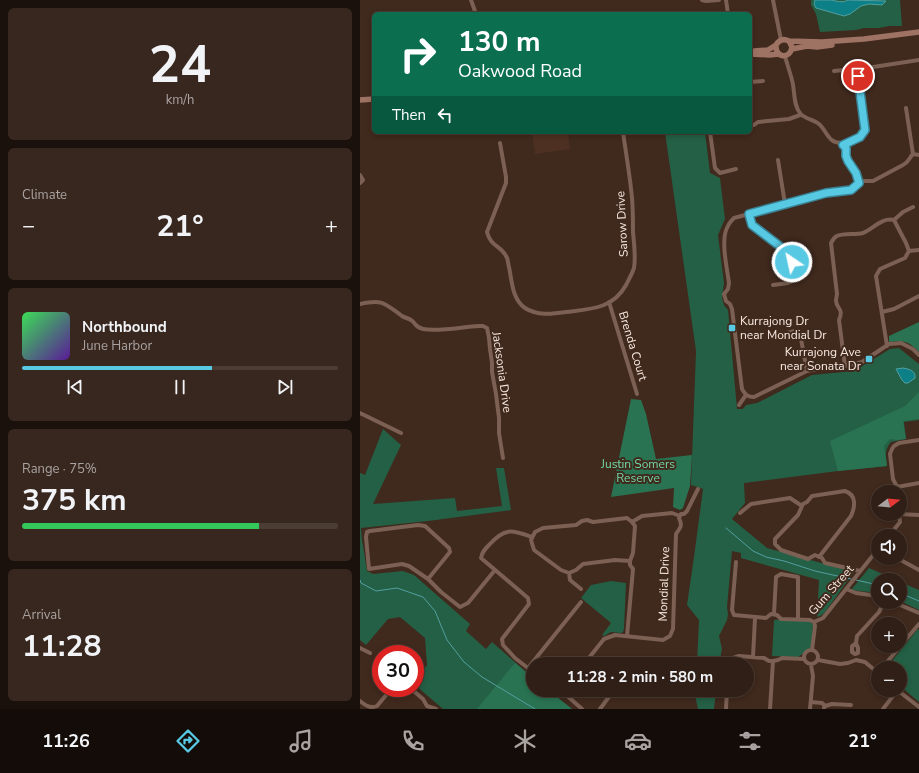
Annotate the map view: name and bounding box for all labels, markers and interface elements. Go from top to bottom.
text: 130 m [458,23,541,61]
icon: right [392,28,444,80]
text: 24 [149,29,211,100]
text: Oakwood Road [458,59,582,83]
pin [841,59,875,93]
icon: arrive [847,65,869,87]
text: km/h [166,91,194,109]
icon: left [434,104,456,126]
text: Then [392,105,426,125]
text: Climate [22,186,67,204]
street label: Sarow Drive [612,191,632,257]
text: 21° [156,206,204,247]
text: − [22,211,35,241]
text: + [325,211,338,241]
position arrow [771,241,813,283]
street label: Brenda Court [615,309,651,383]
place label: Kurrajong Dr near Mondial Dr [740,313,827,343]
text: Northbound [82,317,167,337]
marker: Kurrajong Dr near Mondial Dr [727,323,737,333]
street label: Jacksonia Drive [488,329,516,414]
text: June Harbor [82,337,152,355]
place label: Kurrajong Ave near Sonata Dr [780,344,862,374]
marker: Kurrajong Ave near Sonata Dr [864,354,874,364]
icon: previous [64,376,86,398]
icon: pause [169,376,191,398]
icon: next [274,376,296,398]
park label: Justin Somers Reserve [600,456,675,486]
text: Range · 75% [22,460,97,478]
text: 375 km [22,480,127,521]
north arrow [871,485,907,521]
map controls [871,485,907,697]
button: sound [871,529,907,565]
street label: Mondial Drive [655,546,673,622]
street label: Gum Street [805,561,858,618]
button: search [871,573,907,609]
text: Arrival [22,606,61,624]
button: + [871,617,907,653]
text: 11:28 [22,626,101,667]
speed limit sign: 30 [372,645,424,697]
button: − [871,661,907,697]
text: 11:28 · 2 min · 580 m [567,667,713,687]
icon: directions [174,727,202,755]
icon: music [287,727,315,755]
icon: phone [399,727,427,755]
icon: climate [511,727,539,755]
icon: car [624,727,652,755]
icon: filters [736,727,764,755]
text: 11:26 [42,729,90,753]
text: 21° [848,729,877,753]

